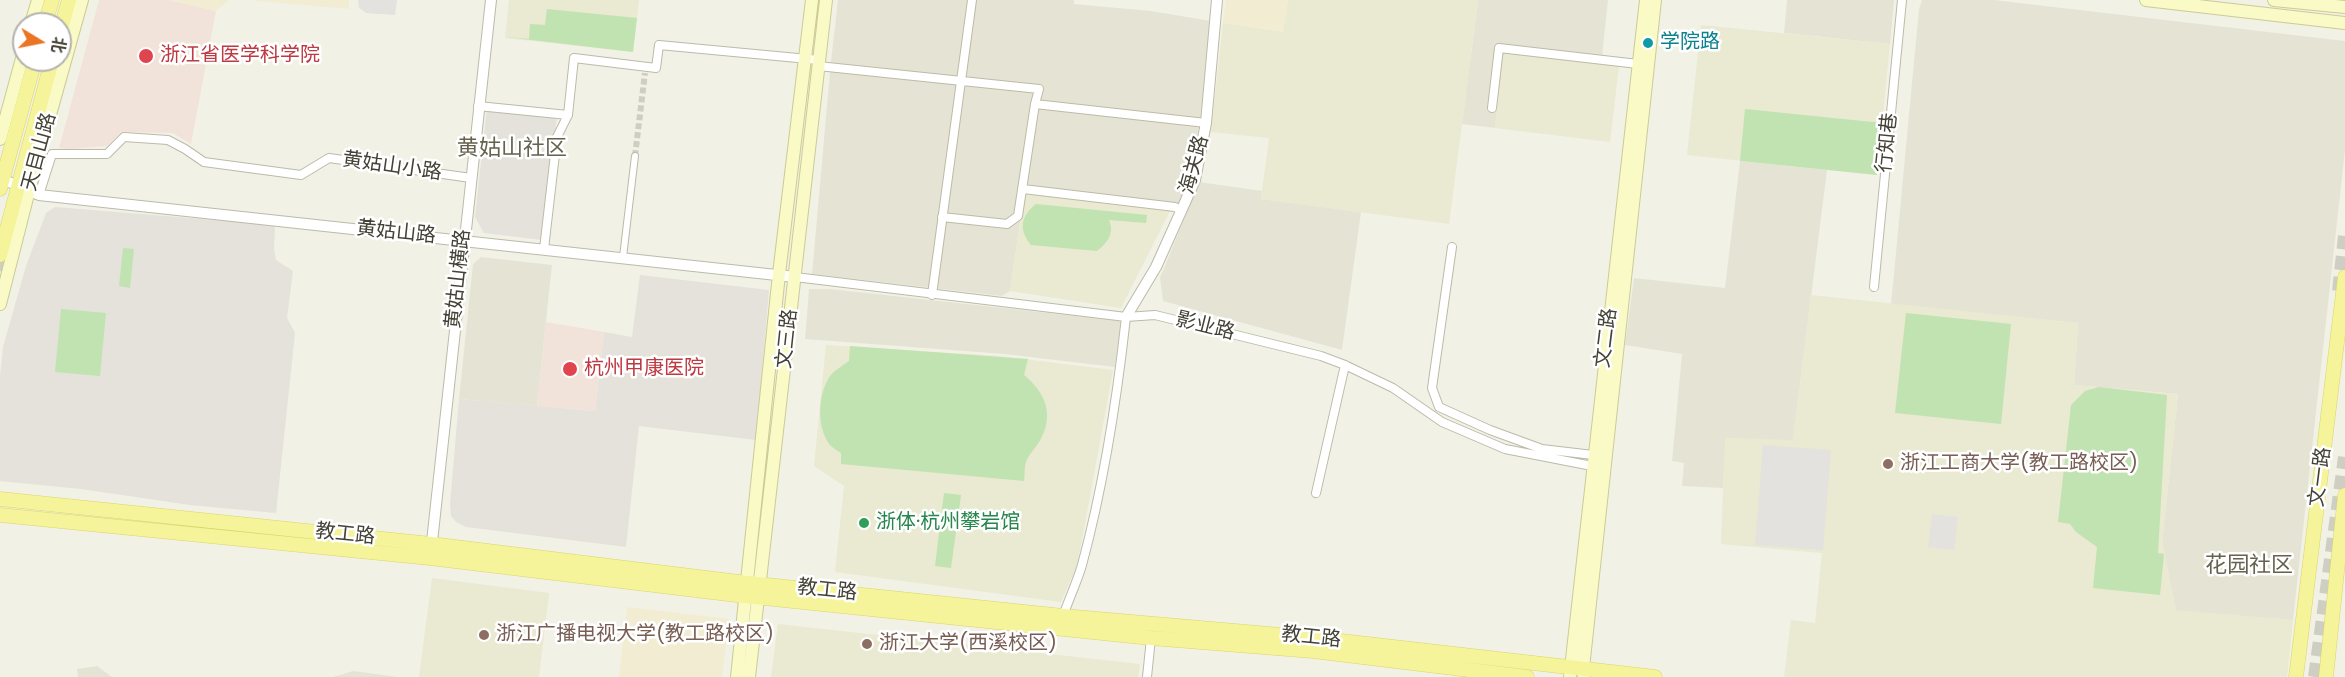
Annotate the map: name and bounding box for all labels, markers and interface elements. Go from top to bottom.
north arrow [12,12,72,72]
place label: 学院路 [1660,31,1720,55]
text: 北 [46,35,71,55]
marker: 学院路 [1641,36,1655,50]
place label: 浙江省医学科学院 [160,44,320,68]
marker: 浙江省医学科学院 [137,47,155,65]
street label: 天目山路 [18,110,62,194]
street label: 行知巷 [1873,112,1903,174]
street label: 海关路 [1176,133,1214,197]
district label: 黄姑山社区 [457,136,567,162]
street label: 黄姑山小路 [341,148,443,186]
street label: 黄姑山路 [355,217,437,249]
street label: 黄姑山横路 [442,228,476,330]
street label: 文二路 [1591,307,1623,369]
street label: 文三路 [773,308,803,370]
street label: 影业路 [1173,308,1237,346]
place label: 杭州甲康医院 [584,357,704,381]
marker: 杭州甲康医院 [561,360,579,378]
street label: 文一路 [2305,446,2337,508]
place label: 浙江工商大学(教工路校区) [1900,452,2138,476]
marker: 浙江工商大学(教工路校区) [1881,457,1895,471]
place label: 浙体·杭州攀岩馆 [876,511,1020,535]
marker: 浙体·杭州攀岩馆 [857,516,871,530]
street label: 教工路 [314,520,376,550]
district label: 花园社区 [2205,553,2293,579]
street label: 教工路 [796,576,858,606]
place label: 浙江广播电视大学(教工路校区) [496,623,774,647]
street label: 教工路 [1280,623,1342,653]
marker: 浙江广播电视大学(教工路校区) [477,628,491,642]
place label: 浙江大学(西溪校区) [879,632,1057,656]
marker: 浙江大学(西溪校区) [860,637,874,651]

